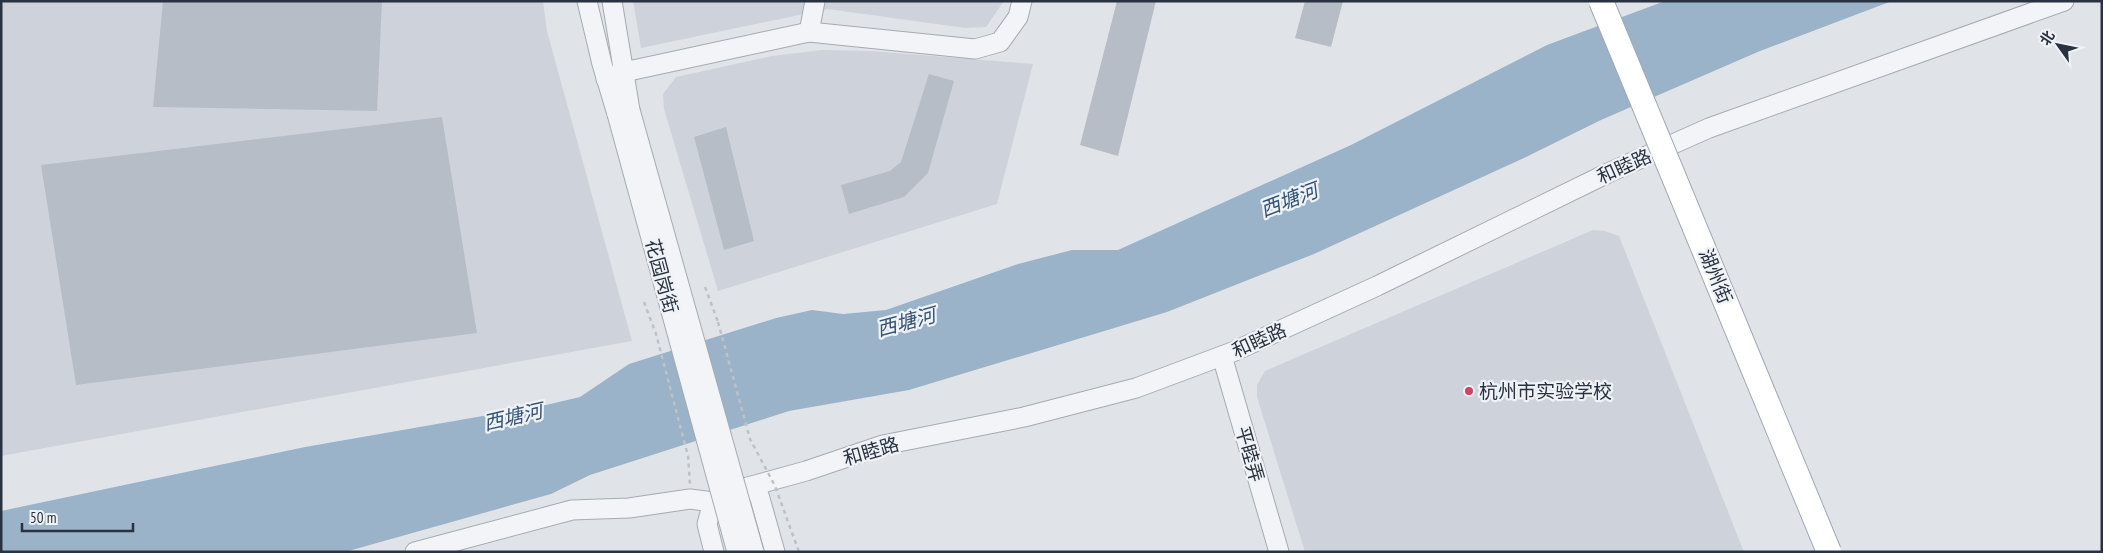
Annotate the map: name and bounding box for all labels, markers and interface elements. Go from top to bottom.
north arrow [2033,20,2083,70]
text: 北 [2036,27,2058,49]
street label: 和睦路 [1593,143,1655,189]
water label: 西塘河 [1256,176,1325,223]
street label: 花园岗街 [641,236,683,316]
street label: 湖州街 [1694,245,1738,307]
water label: 西塘河 [874,301,942,342]
street label: 和睦路 [1228,317,1290,363]
place label: 杭州市实验学校 [1479,379,1612,403]
marker: 杭州市实验学校 [1463,385,1475,397]
water label: 西塘河 [481,397,549,436]
street label: 平睦弄 [1231,423,1269,485]
street label: 和睦路 [840,432,902,470]
scale bar [22,500,134,532]
text: 50 m [30,508,56,527]

